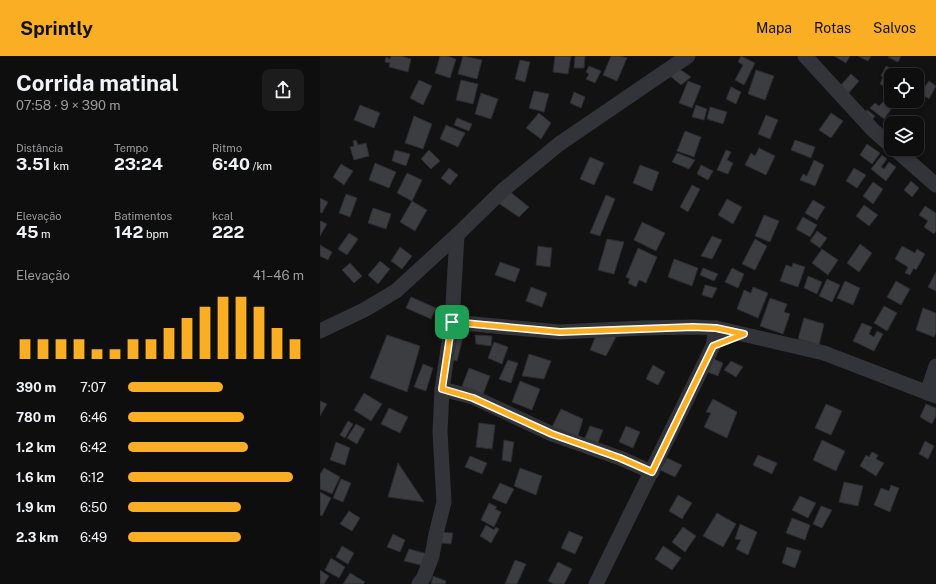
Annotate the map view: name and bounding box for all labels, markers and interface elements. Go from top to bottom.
text: Sprintly [20,17,93,39]
text: Mapa [756,20,792,36]
text: Rotas [814,20,851,36]
text: Salvos [873,20,916,36]
map controls [884,68,924,156]
button: locate [884,68,924,108]
button: share [262,69,304,111]
text: Corrida matinal [16,70,179,96]
text: 07:58 · 9 × 390 m [16,98,120,113]
button: layers [884,116,924,156]
text: Distância [16,142,63,154]
text: Tempo [114,142,148,154]
text: Ritmo [212,142,242,154]
text: 3.51 [16,154,51,174]
text: 23:24 [114,154,163,174]
text: 6:40 [212,154,250,174]
text: km [51,160,69,172]
text: /km [250,160,272,172]
text: Elevação [16,210,62,222]
text: Batimentos [114,210,172,222]
text: kcal [212,210,233,222]
text: 45 [16,222,38,242]
text: 142 [114,222,143,242]
text: 222 [212,222,244,242]
text: m [38,228,51,240]
text: bpm [143,228,169,240]
text: Elevação [16,268,70,283]
text: 41–46 m [253,268,304,283]
pin [435,305,469,339]
icon: arrive [441,311,463,333]
text: 390 m [16,380,56,395]
text: 7:07 [80,380,106,395]
text: 780 m [16,410,56,425]
text: 6:46 [80,410,107,425]
text: 1.2 km [16,440,56,455]
text: 6:42 [80,440,107,455]
text: 1.6 km [16,470,56,485]
text: 6:12 [80,470,104,485]
text: 1.9 km [16,500,56,515]
text: 6:50 [80,500,107,515]
text: 2.3 km [16,530,59,545]
text: 6:49 [80,530,107,545]

